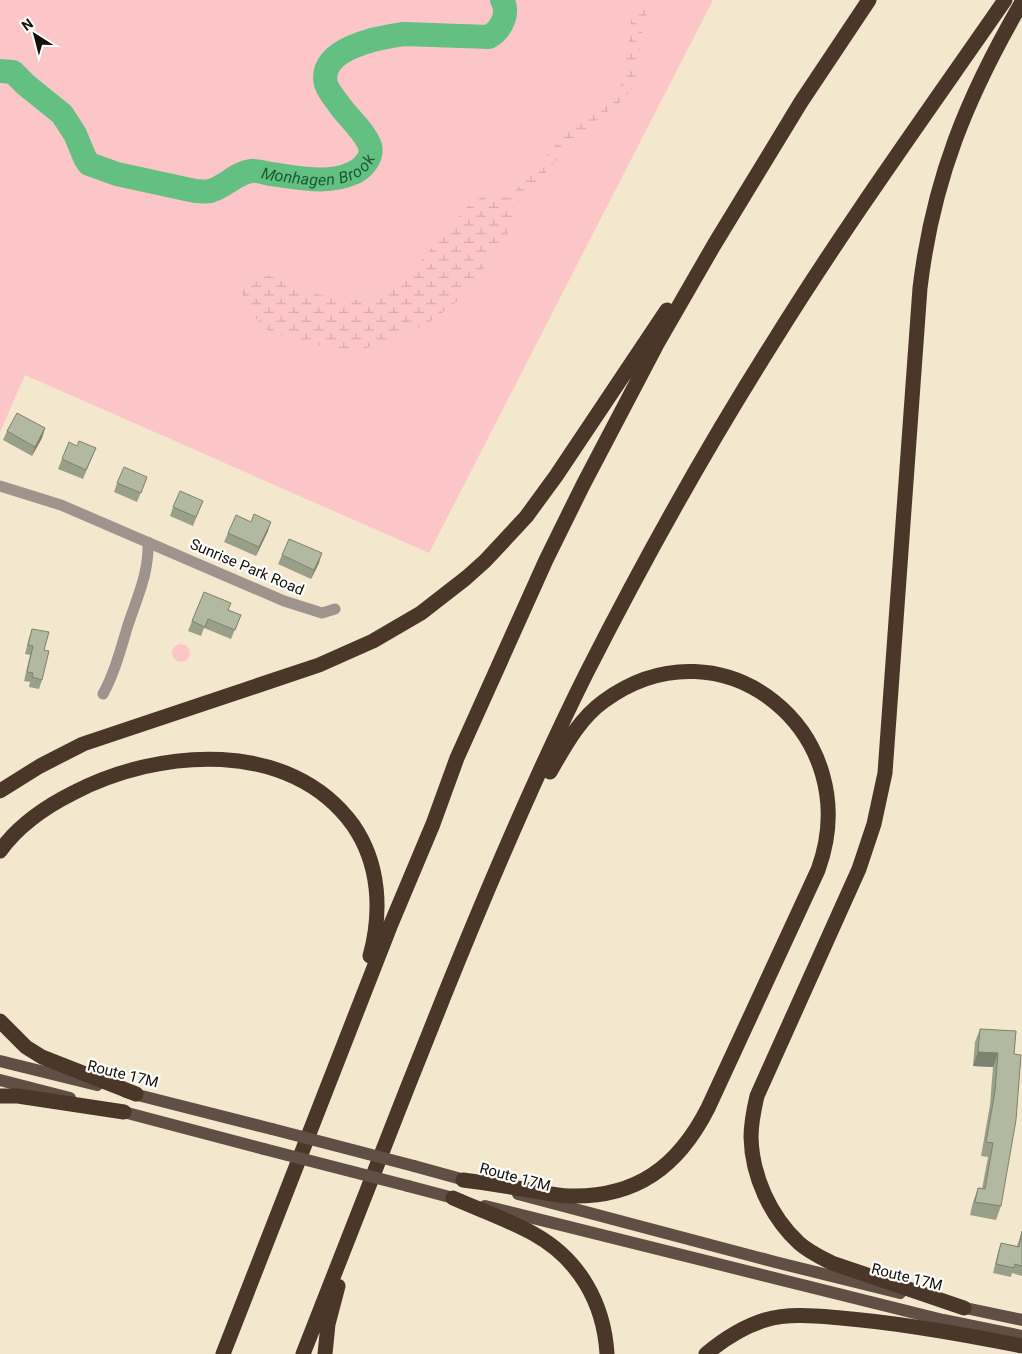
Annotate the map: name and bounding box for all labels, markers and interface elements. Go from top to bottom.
north arrow [10,10,60,60]
text: N [19,15,36,34]
water label: Monhagen Brook [260,150,380,189]
street label: Sunrise Park Road [187,535,307,599]
street label: Route 17M [86,1056,160,1092]
street label: Route 17M [478,1159,552,1195]
street label: Route 17M [870,1259,944,1295]

